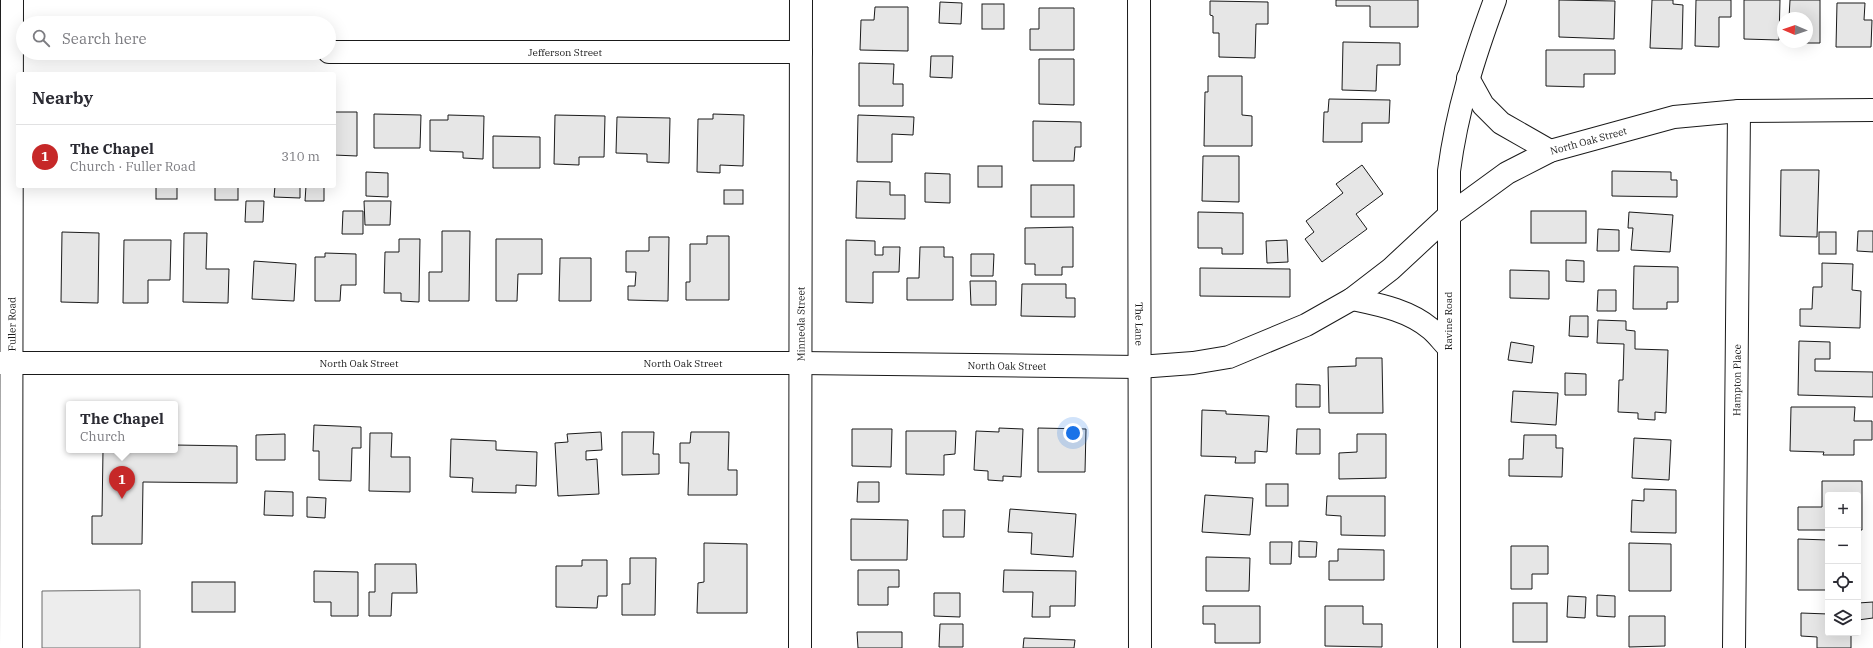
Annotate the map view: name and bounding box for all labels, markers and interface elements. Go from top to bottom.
north arrow [1777,12,1813,48]
search box [16,16,336,60]
icon: search [30,27,52,49]
text: Search here [62,29,147,48]
street label: Jefferson Street [528,46,602,59]
text: Nearby [32,87,93,109]
street label: North Oak Street [1549,124,1629,157]
text: The Chapel [70,139,154,158]
text: 1 [41,148,49,165]
text: 310 m [281,148,320,165]
text: Church · Fuller Road [70,158,196,175]
street label: Minneola Street [794,286,807,361]
street label: Ravine Road [1442,292,1455,350]
street label: Fuller Road [5,297,18,351]
street label: The Lane [1133,302,1146,346]
street label: Hampton Place [1730,344,1743,416]
street label: North Oak Street [320,357,399,370]
street label: North Oak Street [644,357,723,370]
street label: North Oak Street [967,358,1047,372]
popup [66,401,178,453]
text: The Chapel [80,409,164,428]
your location [1063,423,1083,443]
text: Church [80,428,125,445]
pin: 1 [109,466,135,499]
map controls [1825,492,1861,636]
button: + [1825,492,1861,528]
button: − [1825,528,1861,564]
button: locate [1825,564,1861,600]
button: layers [1825,600,1861,636]

